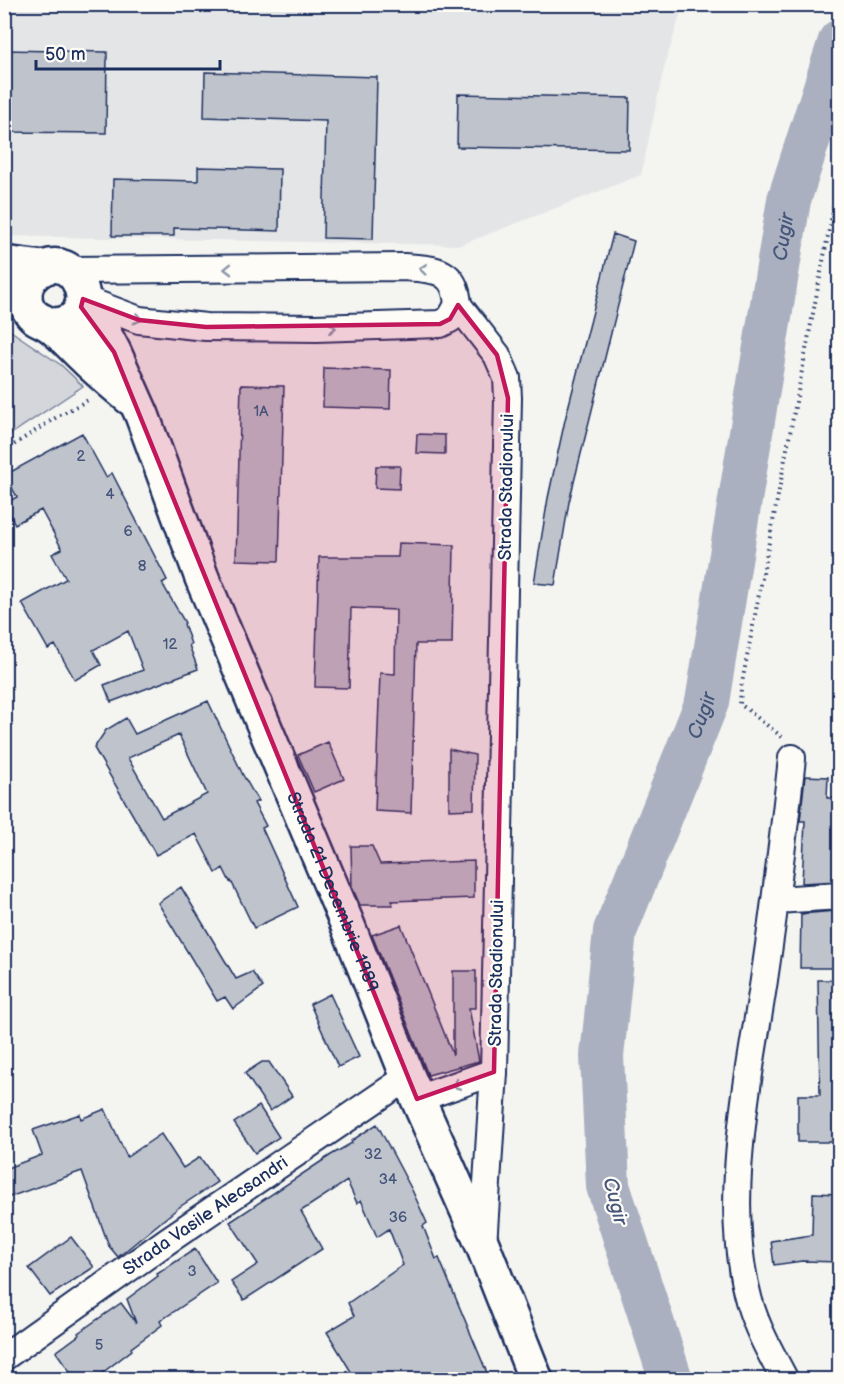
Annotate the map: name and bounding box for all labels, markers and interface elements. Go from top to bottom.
scale bar [36,33,220,71]
text: 50 m [45,44,86,65]
water label: Cugir [768,209,800,263]
one-way arrow [223,263,232,275]
one-way arrow [418,263,427,276]
one-way arrow [133,311,143,324]
one-way arrow [328,321,337,334]
house number: 1A [254,402,269,421]
street label: Strada Stadionului [495,413,518,561]
house number: 2 [77,447,86,466]
house number: 4 [105,485,115,504]
house number: 6 [123,522,133,541]
house number: 8 [138,557,147,576]
house number: 12 [163,635,177,654]
water label: Cugir [682,689,722,743]
street label: Strada 21 Decembrie 1989 [282,789,383,995]
street label: Strada Stadionului [485,899,508,1047]
one-way arrow [451,1078,462,1091]
house number: 32 [364,1145,382,1164]
street label: Strada Vasile Alecsandri [119,1152,292,1280]
house number: 34 [379,1170,397,1189]
water label: Cugir [598,1175,633,1229]
house number: 36 [389,1208,407,1227]
house number: 3 [187,1262,197,1281]
house number: 5 [95,1336,103,1355]

